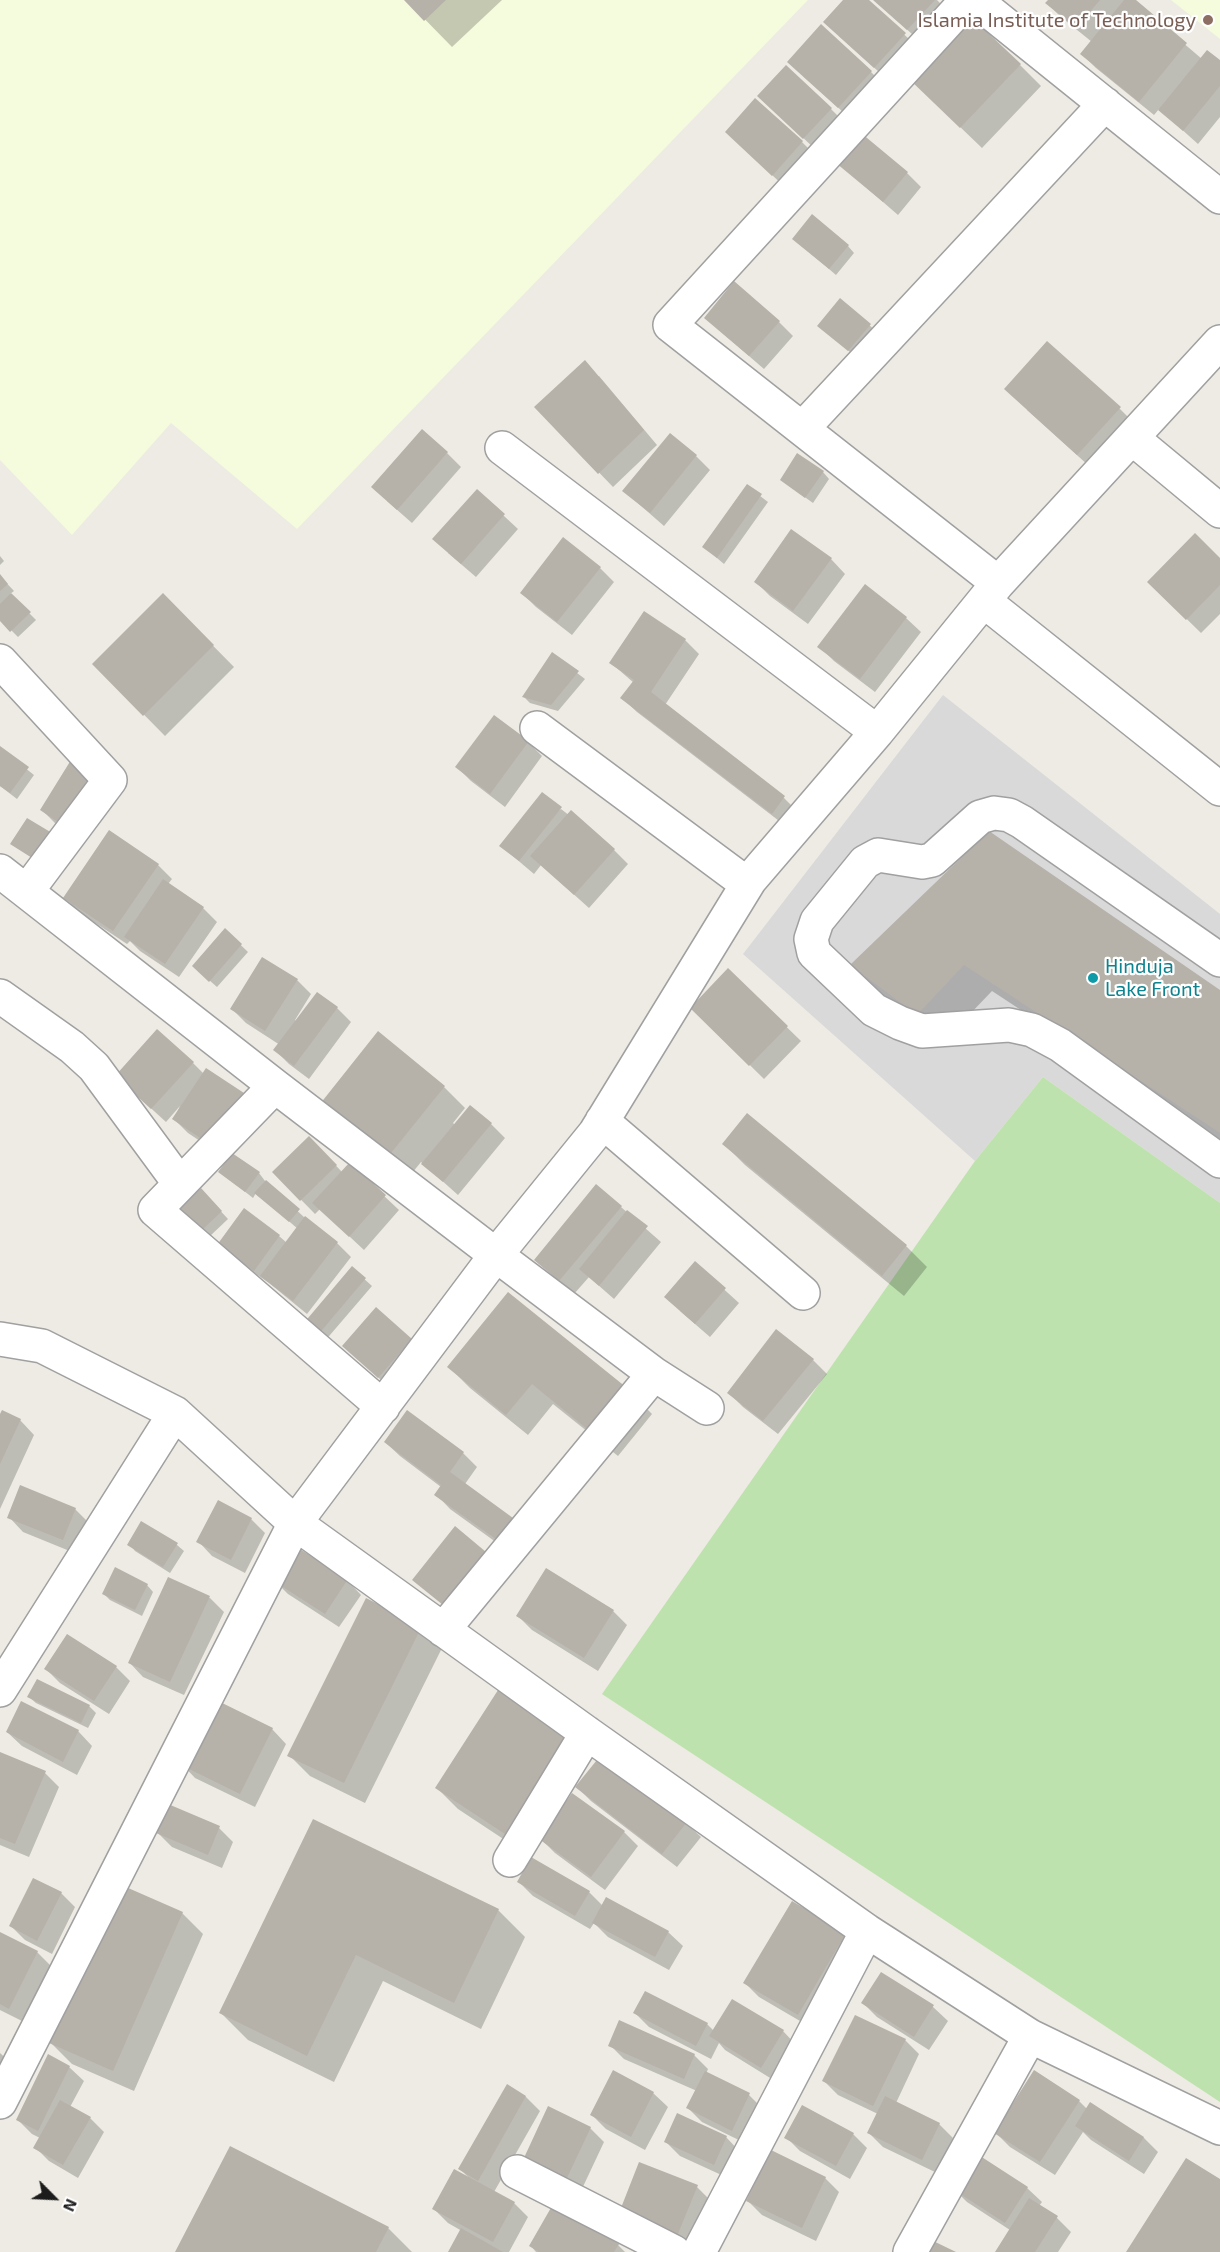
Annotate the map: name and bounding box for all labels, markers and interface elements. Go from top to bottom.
place label: Islamia Institute of Technology [917,8,1196,32]
marker: Islamia Institute of Technology [1201,13,1215,27]
place label: Hinduja Lake Front [1105,954,1200,1001]
marker: Hinduja Lake Front [1086,971,1100,985]
north arrow [24,2168,84,2228]
text: N [60,2196,82,2215]

